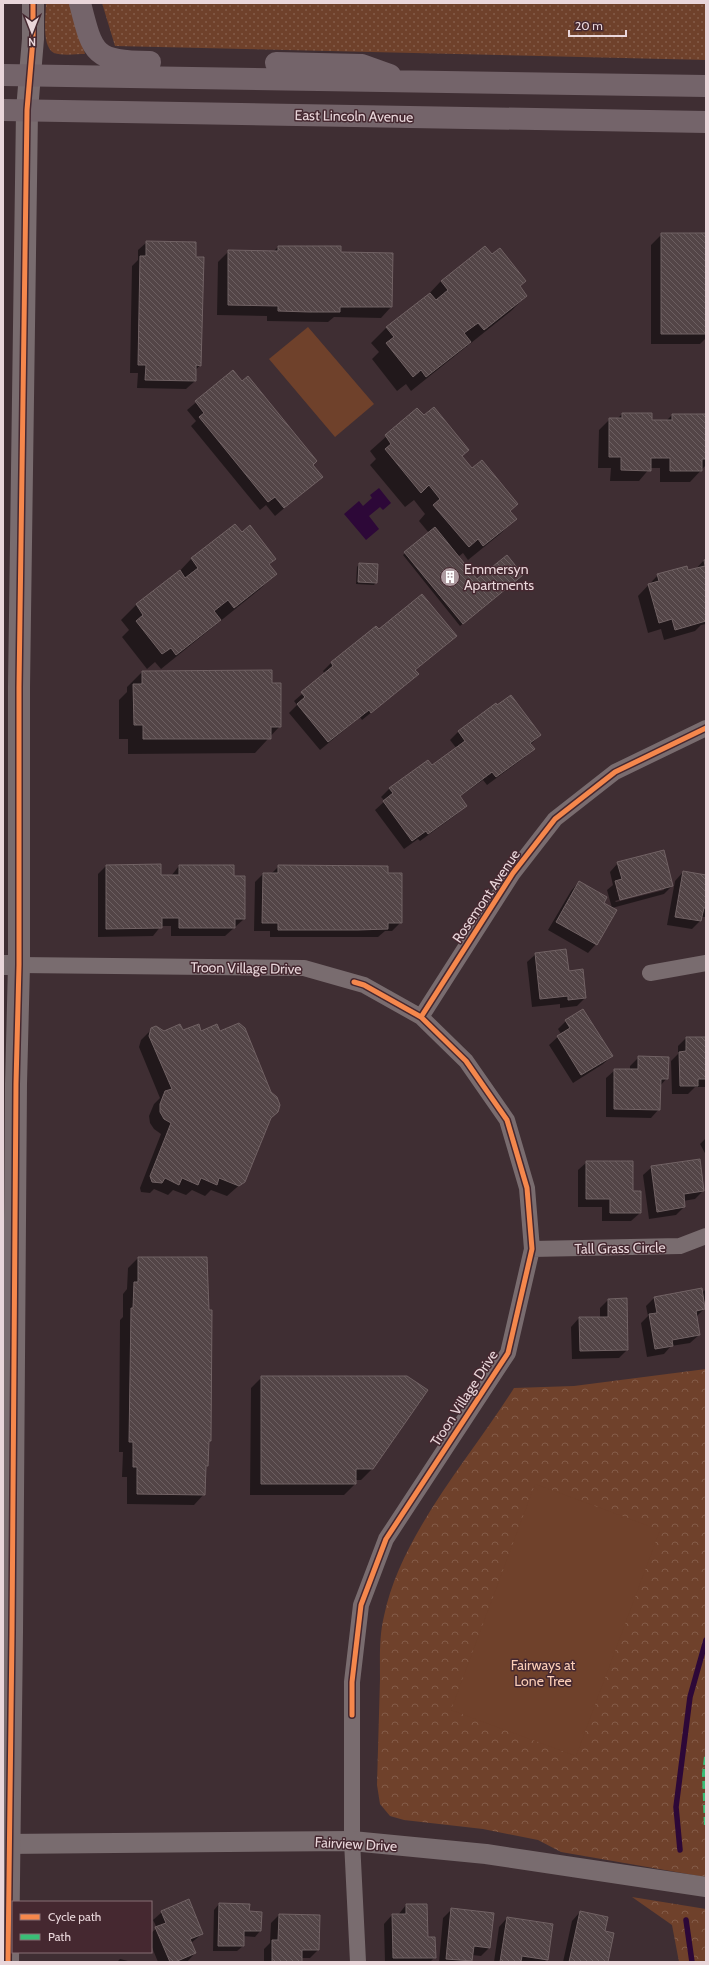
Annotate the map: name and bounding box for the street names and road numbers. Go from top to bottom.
street label: East Lincoln Avenue [295,106,413,126]
street label: Rosemont Avenue [448,846,524,946]
street label: Troon Village Drive [190,958,302,978]
street label: Tall Grass Circle [574,1238,666,1258]
street label: Troon Village Drive [426,1347,502,1449]
street label: Fairview Drive [314,1833,398,1855]

